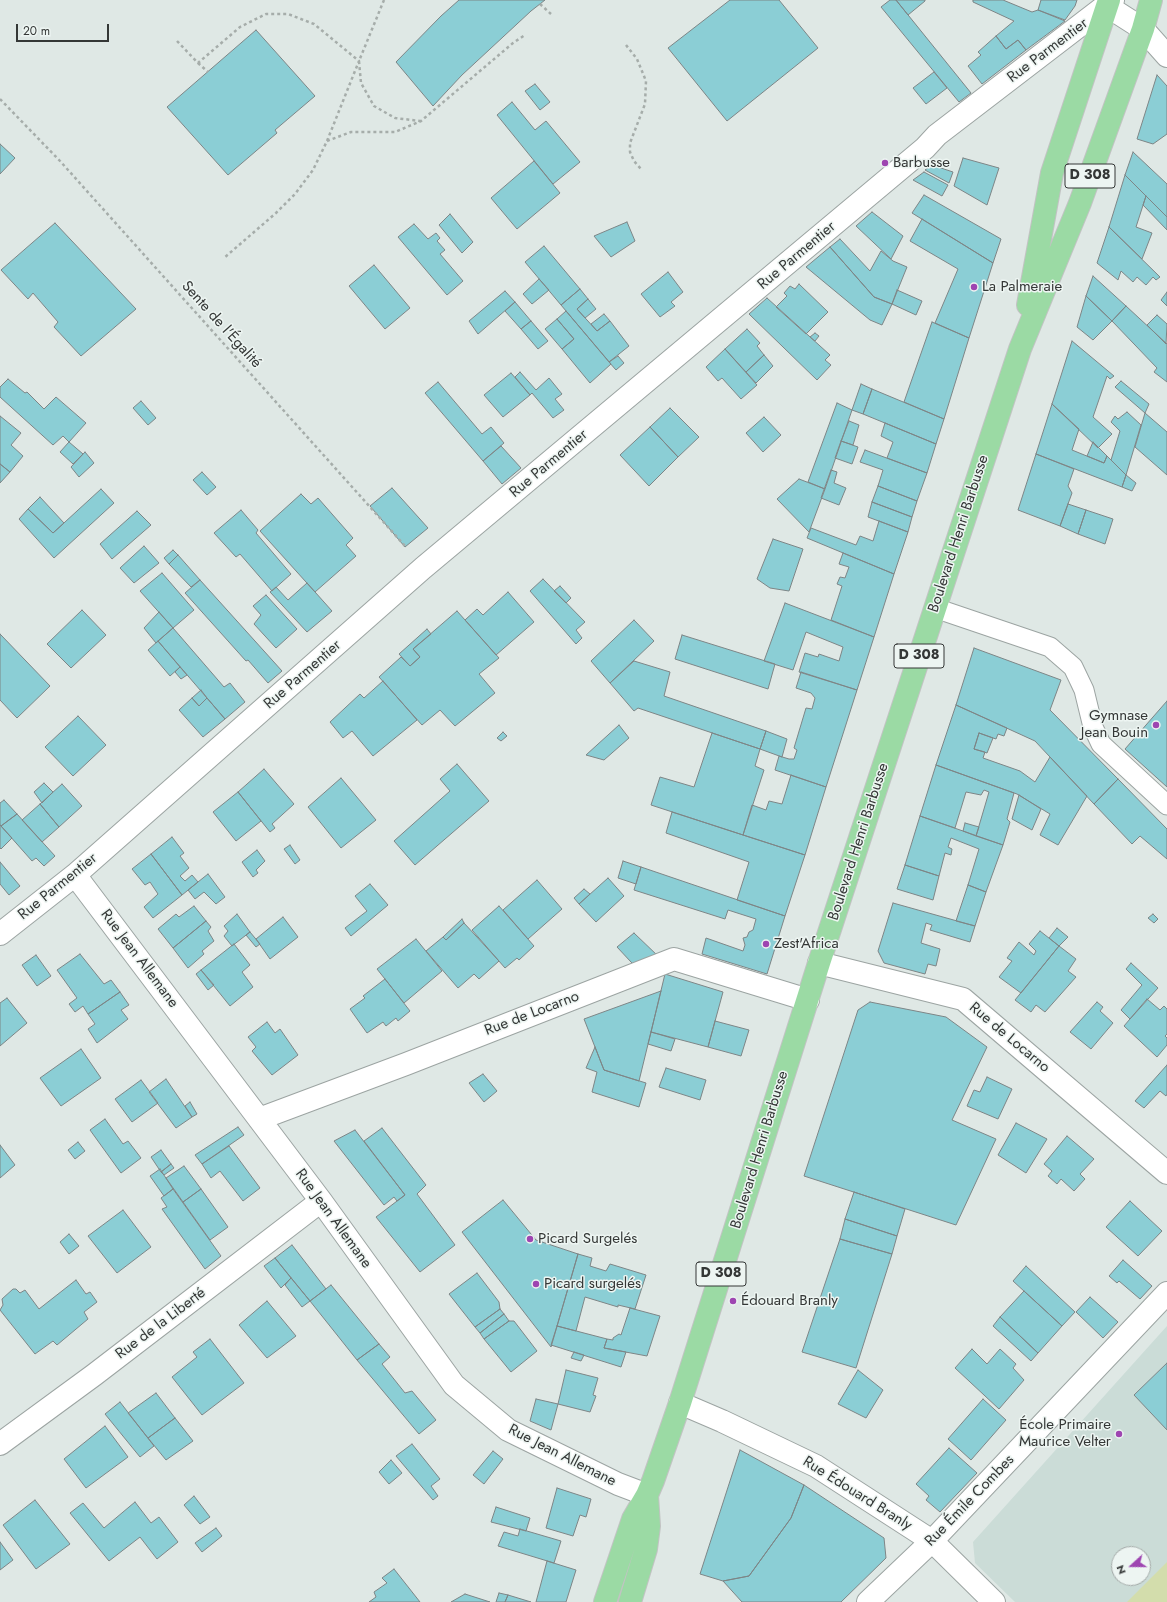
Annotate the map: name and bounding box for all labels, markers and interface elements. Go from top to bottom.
street label: Rue Parmentier [1004,15,1092,87]
scale bar [18,16,111,42]
text: 20 m [23,22,50,40]
place label: Barbusse [893,154,950,172]
marker: Barbusse [880,158,890,168]
road number: D 308 [1065,164,1115,188]
street label: Rue Parmentier [754,218,840,294]
street label: Sente de l'Égalité [177,278,265,372]
place label: La Palmeraie [982,278,1062,296]
marker: La Palmeraie [969,282,979,292]
street label: Rue Parmentier [506,426,592,502]
street label: Boulevard Henri Barbusse [925,453,993,615]
street label: Rue Parmentier [261,637,345,713]
road number: D 308 [894,644,944,668]
place label: Gymnase Jean Bouin [1081,707,1148,742]
marker: Gymnase Jean Bouin [1151,720,1161,730]
street label: Boulevard Henri Barbusse [825,761,893,923]
street label: Rue Parmentier [15,850,101,924]
street label: Rue Jean Allemane [96,906,182,1012]
place label: Zest'Africa [774,935,839,953]
marker: Zest'Africa [761,939,771,949]
street label: Rue de Locarno [482,988,582,1040]
street label: Rue de Locarno [965,999,1053,1077]
street label: Boulevard Henri Barbusse [727,1069,793,1231]
street label: Rue Jean Allemane [291,1166,375,1272]
place label: Picard Surgelés [538,1230,637,1248]
marker: Picard Surgelés [525,1234,535,1244]
road number: D 308 [696,1262,746,1286]
place label: Picard surgelés [544,1275,641,1293]
marker: Picard surgelés [531,1279,541,1289]
street label: Rue de la Liberté [113,1284,209,1364]
place label: Édouard Branly [741,1292,838,1310]
marker: Édouard Branly [728,1296,738,1306]
place label: École Primaire Maurice Velter [1019,1416,1111,1451]
street label: Rue Jean Allemane [505,1421,619,1491]
marker: École Primaire Maurice Velter [1114,1429,1124,1439]
street label: Rue Émile Combes [922,1451,1018,1551]
street label: Rue Édouard Branly [799,1453,915,1535]
north arrow [1111,1546,1151,1586]
text: N [1112,1563,1130,1577]

